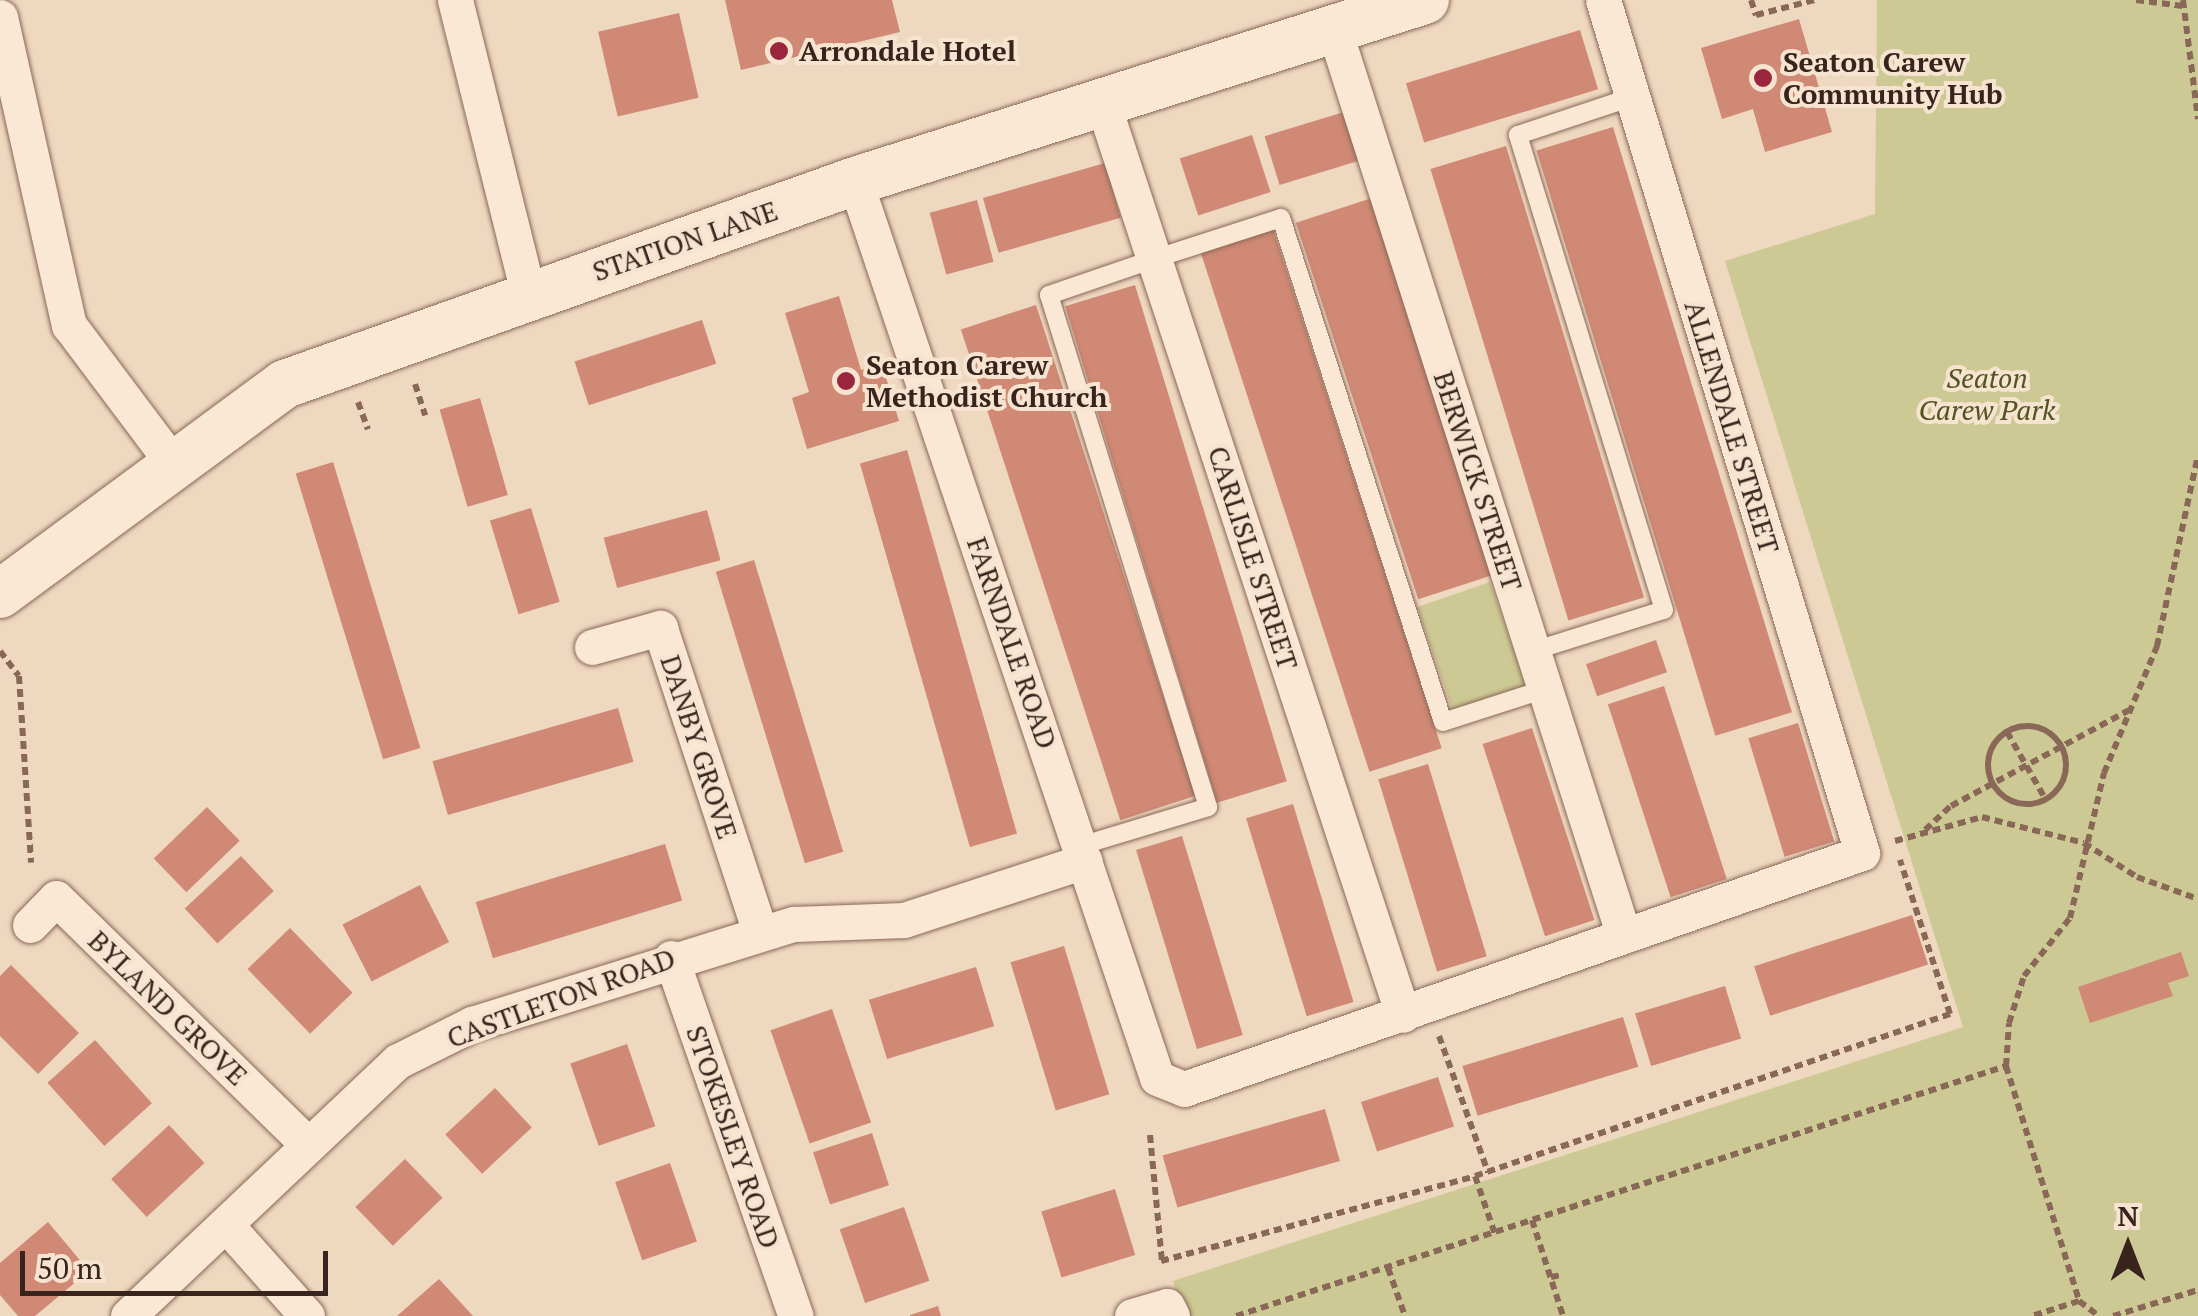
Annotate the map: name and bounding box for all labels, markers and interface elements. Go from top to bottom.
place label: Arrondale Hotel [799,34,1016,68]
marker: Arrondale Hotel [768,40,790,62]
place label: Seaton Carew Community Hub [1783,45,2003,111]
marker: Seaton Carew Community Hub [1752,67,1774,89]
street label: STATION LANE [588,194,782,288]
street label: ALLENDALE STREET [1678,296,1786,558]
place label: Seaton Carew Methodist Church [866,348,1107,414]
park label: Seaton Carew Park [1918,361,2056,427]
street label: BERWICK STREET [1427,367,1529,595]
marker: Seaton Carew Methodist Church [835,370,857,392]
street label: CARLISLE STREET [1201,442,1305,674]
street label: FARNDALE ROAD [960,533,1064,753]
street label: DANBY GROVE [653,651,745,843]
street label: BYLAND GROVE [81,924,255,1092]
street label: CASTLETON ROAD [442,941,680,1055]
street label: STOKESLEY ROAD [679,1021,787,1253]
north arrow [2078,1196,2178,1296]
text: N [2117,1197,2139,1234]
scale bar [25,1231,332,1293]
text: 50 m [37,1248,102,1288]

